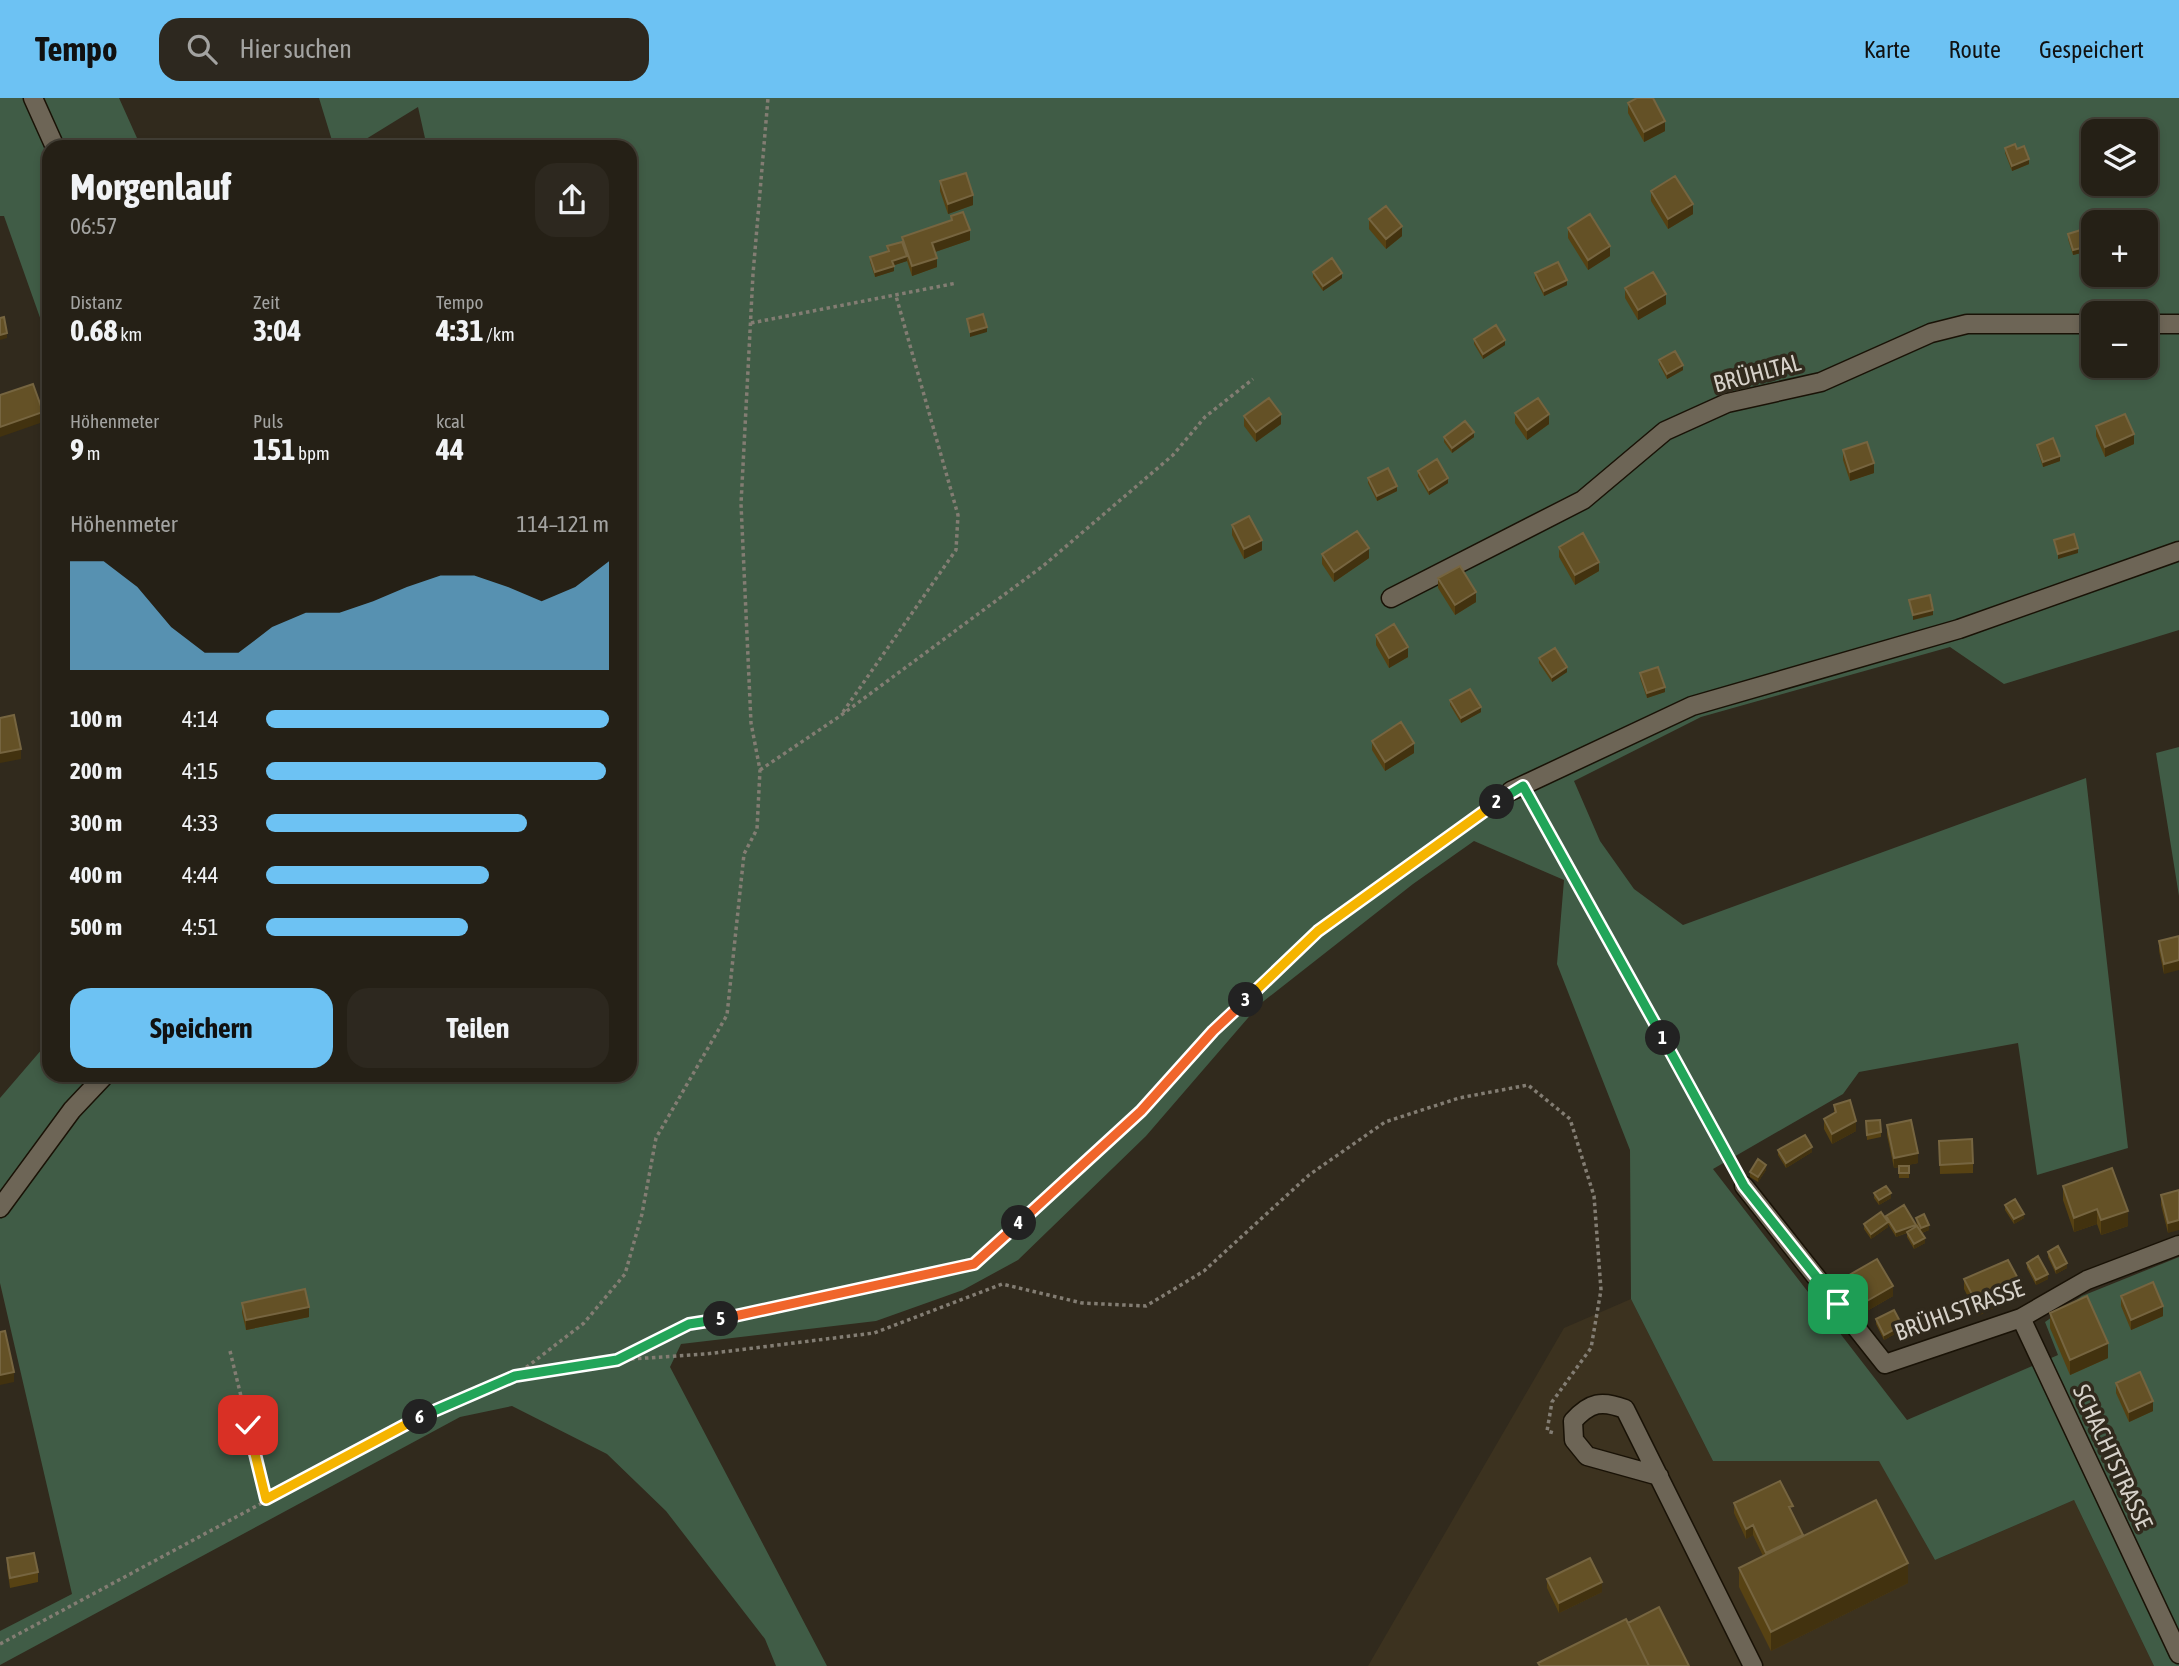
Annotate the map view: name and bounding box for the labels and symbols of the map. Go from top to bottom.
street label: BRÜHLTAL [1710,348,1804,398]
pin: 2 [1480,784,1514,820]
pin: 3 [1228,982,1264,1018]
pin: 1 [1646,1020,1680,1056]
pin: 4 [1002,1206,1036,1240]
pin [1808,1274,1868,1334]
street label: BRÜHLSTRASSE [1891,1274,2027,1346]
pin: 5 [704,1302,738,1336]
street label: SCHACHTSTRASSE [2068,1380,2158,1534]
pin [218,1395,278,1455]
pin: 6 [402,1400,438,1434]

